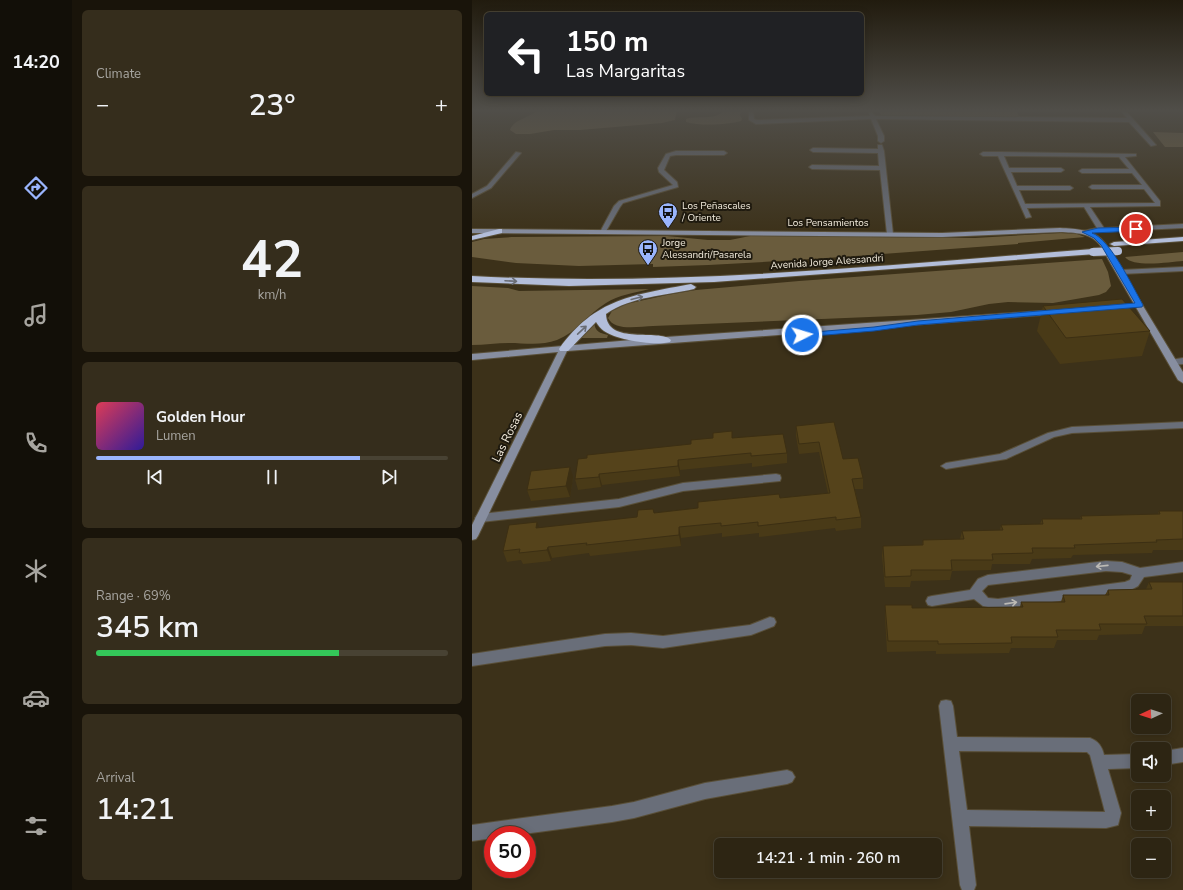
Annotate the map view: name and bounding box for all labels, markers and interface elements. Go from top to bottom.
text: 150 m [566,23,649,61]
icon: left [500,28,552,80]
text: 14:20 [12,50,60,74]
text: Las Margaritas [566,59,685,83]
text: Climate [96,65,141,83]
text: 23° [248,85,296,126]
text: − [96,90,109,120]
text: + [435,90,448,120]
icon: directions [22,174,50,202]
place label: Los Peñascales / Oriente [681,199,751,225]
bus stop icon: Los Peñascales / Oriente [657,201,679,229]
pin [1119,212,1153,246]
street label: Los Pensamientos [787,216,869,230]
icon: arrive [1125,218,1147,240]
text: 42 [241,224,303,295]
place label: Jorge Alessandri/Pasarela [661,236,751,262]
bus stop icon: Jorge Alessandri/Pasarela [637,238,659,266]
street label: Avenida Jorge Alessandri [770,251,884,273]
one-way arrow [504,277,517,284]
text: km/h [258,286,286,304]
one-way arrow [630,294,643,302]
icon: music [22,301,50,329]
position arrow [781,314,823,356]
one-way arrow [577,325,587,335]
text: Golden Hour [156,407,245,427]
street label: Las Rosas [488,409,526,465]
text: Lumen [156,427,196,445]
icon: phone [22,429,50,457]
icon: previous [144,466,166,488]
icon: pause [261,466,283,488]
icon: next [378,466,400,488]
icon: climate [22,557,50,585]
one-way arrow [1096,563,1109,570]
text: Range · 69% [96,587,171,605]
one-way arrow [1004,599,1017,607]
text: 345 km [96,607,199,648]
icon: car [22,684,50,712]
north arrow [1131,694,1171,734]
map controls [1131,694,1171,878]
button: sound [1131,742,1171,782]
text: Arrival [96,769,135,787]
text: 14:21 [96,789,175,830]
button: + [1131,790,1171,830]
icon: filters [22,812,50,840]
speed limit sign: 50 [484,826,536,878]
button: − [1131,838,1171,878]
text: 14:21 · 1 min · 260 m [756,848,900,868]

